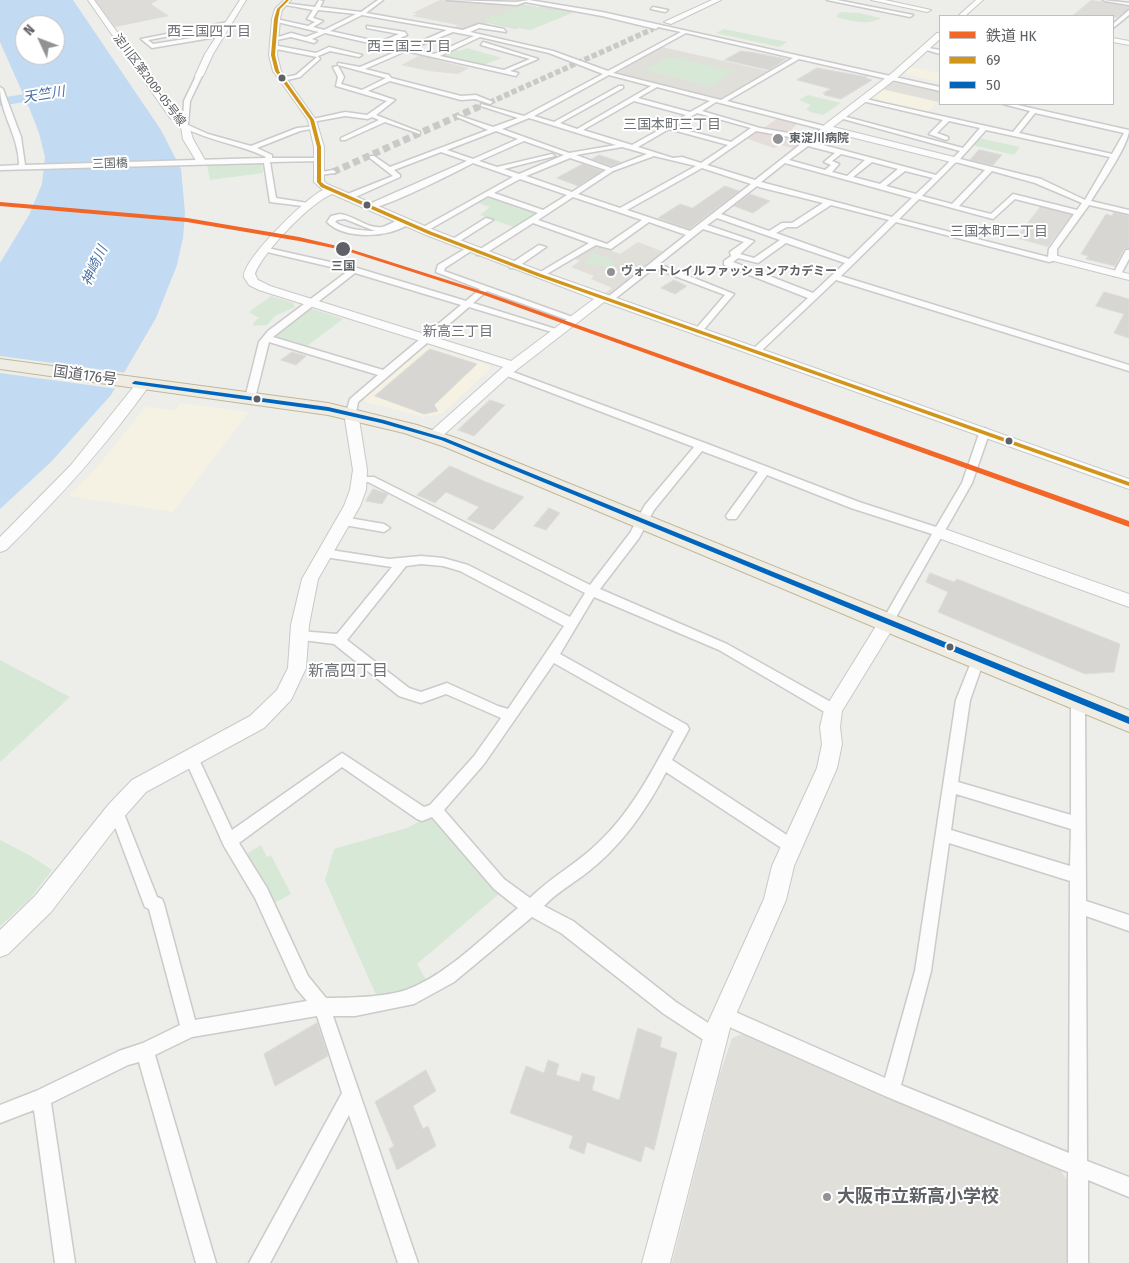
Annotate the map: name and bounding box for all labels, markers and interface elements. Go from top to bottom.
north arrow [15,15,65,65]
legend [939,15,1114,105]
text: N [20,21,38,39]
district label: 西三国四丁目 [167,24,251,40]
text: 鉄道 HK [986,27,1037,45]
street label: 淀川区第2009-05号線 [110,31,188,129]
district label: 西三国三丁目 [367,39,451,55]
text: 69 [986,51,1001,69]
unlabelled marker [277,73,287,83]
text: 50 [986,76,1001,94]
water label: 天竺川 [22,83,66,107]
district label: 三国本町三丁目 [623,117,721,133]
marker: 東淀川病院 [771,132,785,146]
place label: 東淀川病院 [789,132,849,146]
street label: 三国橋 [92,156,128,172]
unlabelled marker [362,200,372,210]
district label: 三国本町二丁目 [950,224,1048,240]
marker: 三国 [334,240,352,258]
water label: 神崎川 [79,243,111,289]
place label: 三国 [331,260,355,274]
place label: ヴォートレイルファッションアカデミー [621,265,837,279]
marker: ヴォートレイルファッションアカデミー [605,266,617,278]
district label: 新高三丁目 [423,324,493,340]
street label: 国道176号 [52,363,118,389]
unlabelled marker [252,394,262,404]
unlabelled marker [1004,436,1014,446]
unlabelled marker [945,642,955,652]
district label: 新高四丁目 [308,662,388,682]
place label: 大阪市立新高小学校 [837,1186,999,1208]
marker: 大阪市立新高小学校 [821,1191,833,1203]

